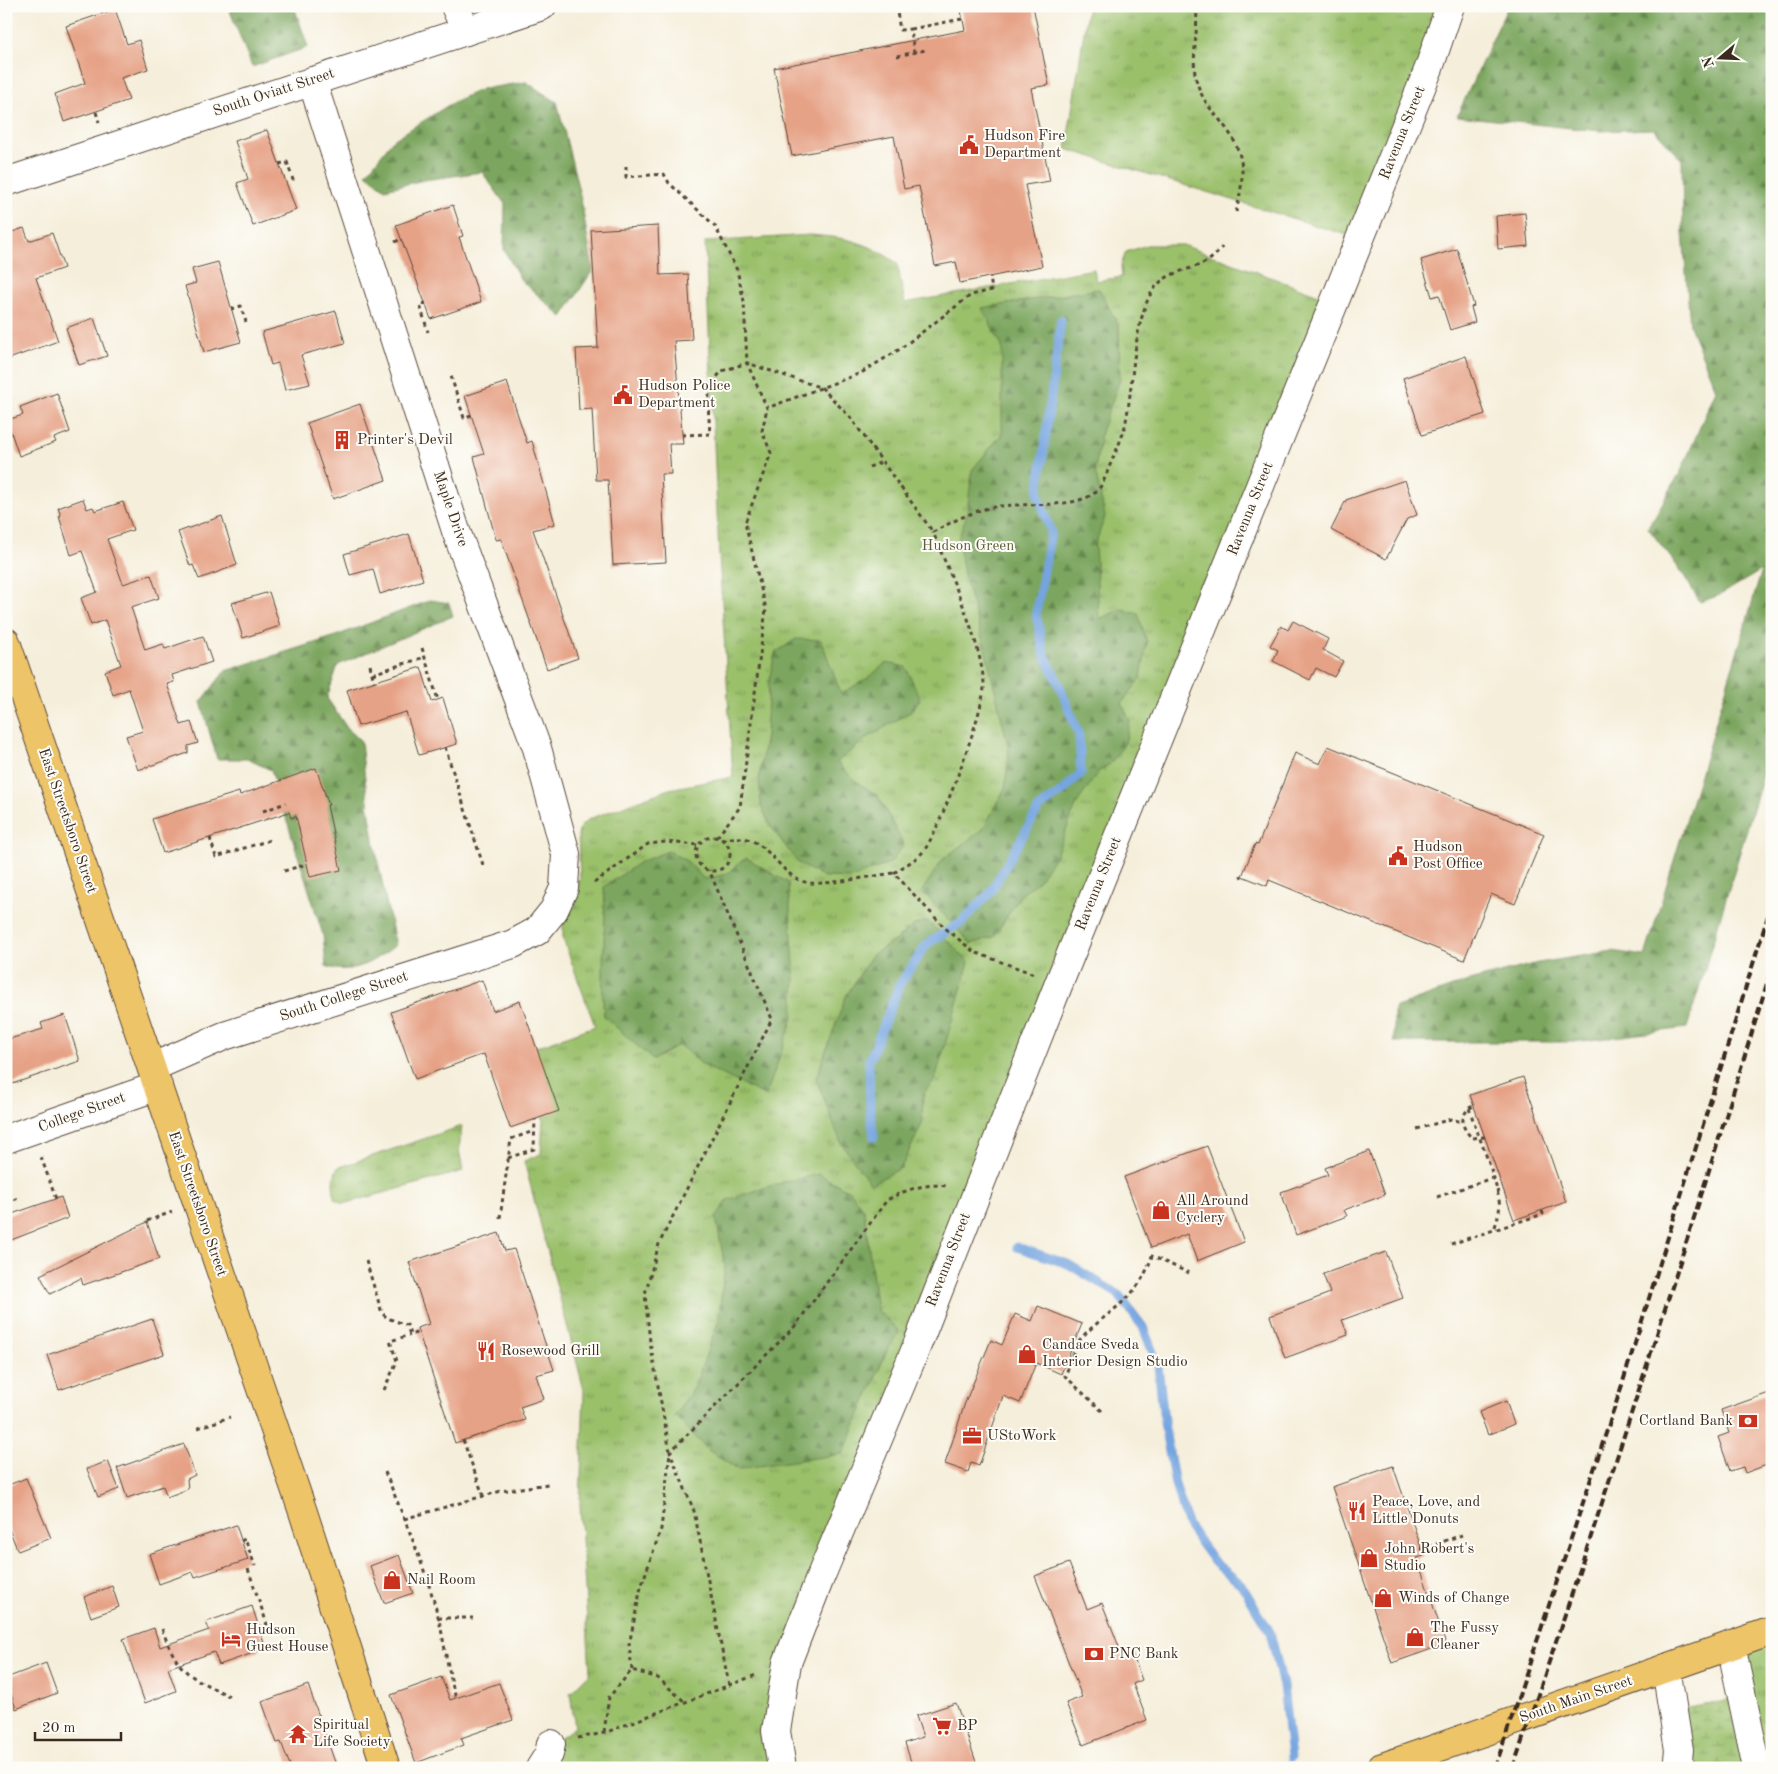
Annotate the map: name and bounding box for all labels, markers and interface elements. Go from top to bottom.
north arrow [1696,32,1746,82]
text: N [1700,54,1717,69]
street label: South Oviatt Street [211,66,337,120]
street label: Ravenna Street [1377,84,1429,182]
place label: Hudson Fire Department [984,129,1065,161]
public building icon: Hudson Fire Department [958,134,980,156]
place label: Hudson Police Department [638,379,730,411]
public building icon: Hudson Police Department [612,384,634,406]
building icon: Printer's Devil [331,429,353,451]
place label: Printer's Devil [357,433,453,448]
street label: Ravenna Street [1225,460,1277,558]
street label: Maple Drive [430,469,470,549]
park label: Hudson Green [922,539,1014,554]
street label: East Streetsboro Street [35,746,99,896]
street label: Ravenna Street [1073,835,1125,933]
place label: Hudson Post Office [1413,840,1483,872]
public building icon: Hudson Post Office [1387,845,1409,867]
street label: South College Street [278,969,410,1025]
street label: College Street [36,1090,128,1136]
street label: East Streetsboro Street [165,1129,229,1279]
place label: All Around Cyclery [1176,1194,1249,1226]
shop icon: All Around Cyclery [1150,1199,1172,1221]
street label: Ravenna Street [924,1211,974,1309]
place label: Candace Sveda Interior Design Studio [1042,1338,1188,1370]
restaurant icon: Rosewood Grill [475,1340,497,1362]
shop icon: Candace Sveda Interior Design Studio [1016,1343,1038,1365]
place label: Rosewood Grill [501,1344,600,1359]
bank icon: Cortland Bank [1737,1410,1759,1432]
place label: Cortland Bank [1639,1414,1733,1429]
office icon: UStoWork [961,1425,983,1447]
place label: UStoWork [987,1429,1057,1444]
place label: Peace, Love, and Little Donuts [1372,1495,1480,1527]
restaurant icon: Peace, Love, and Little Donuts [1346,1500,1368,1522]
place label: John Robert's Studio [1384,1542,1474,1574]
shop icon: John Robert's Studio [1358,1547,1380,1569]
shop icon: Nail Room [381,1569,403,1591]
place label: Nail Room [407,1573,476,1588]
shop icon: Winds of Change [1372,1587,1394,1609]
place label: Winds of Change [1398,1591,1509,1606]
place label: The Fussy Cleaner [1430,1621,1499,1653]
place label: Hudson Guest House [246,1623,328,1655]
shop icon: The Fussy Cleaner [1404,1626,1426,1648]
hotel icon: Hudson Guest House [220,1628,242,1650]
bank icon: PNC Bank [1083,1643,1105,1665]
place label: PNC Bank [1109,1647,1179,1662]
street label: South Main Street [1518,1674,1634,1726]
scale bar [35,1709,121,1741]
supermarket icon: BP [931,1715,953,1737]
place label: Spiritual Life Society [313,1718,391,1750]
place label: BP [957,1719,978,1734]
text: 20 m [42,1721,76,1736]
temple icon: Spiritual Life Society [287,1723,309,1745]

